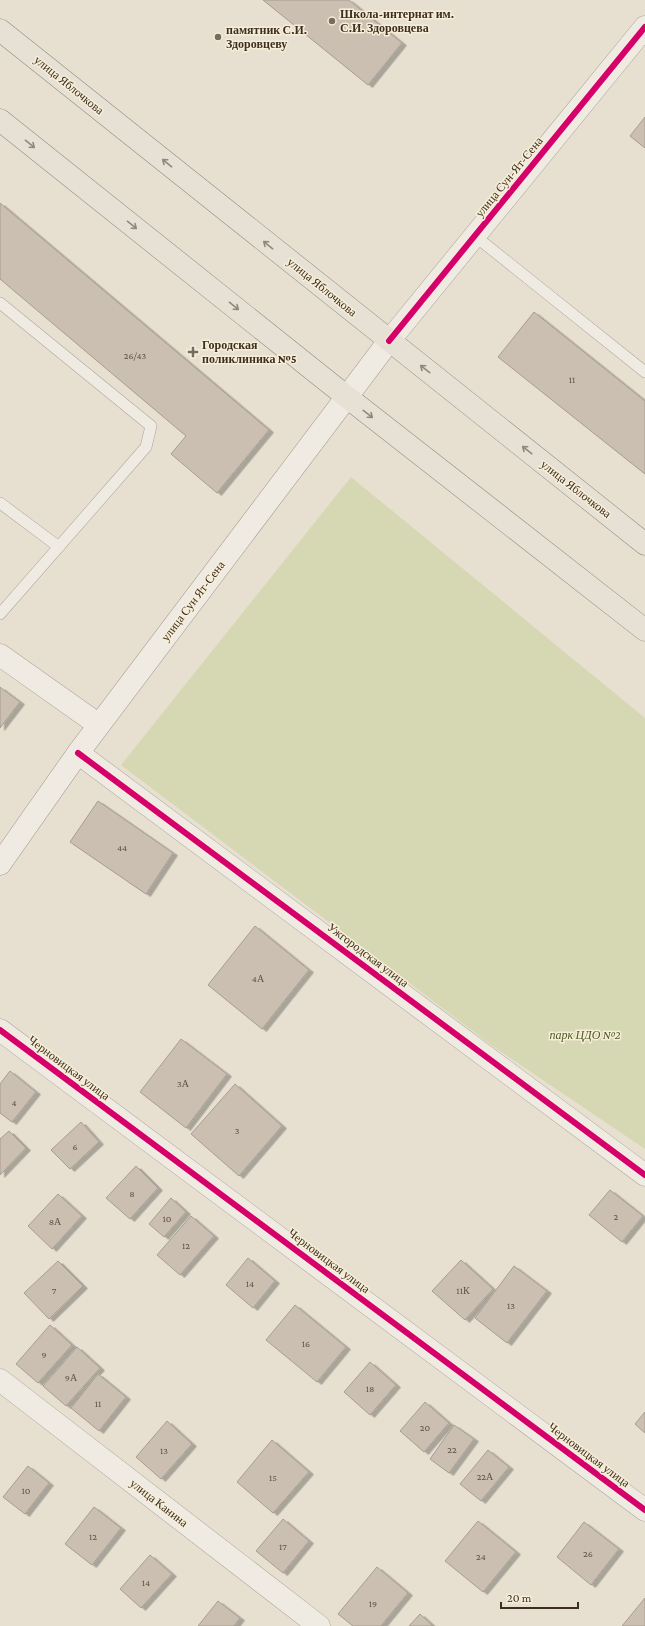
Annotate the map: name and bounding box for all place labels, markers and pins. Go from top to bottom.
place label: Школа-интернат им. С.И. Здоровцева [340,7,454,35]
marker: Школа-интернат им. С.И. Здоровцева [327,16,337,26]
place label: памятник С.И. Здоровцеву [226,23,307,51]
marker: памятник С.И. Здоровцеву [213,32,223,42]
place label: Городская поликлиника №5 [202,338,297,366]
marker: Городская поликлиника №5 [187,346,199,358]

